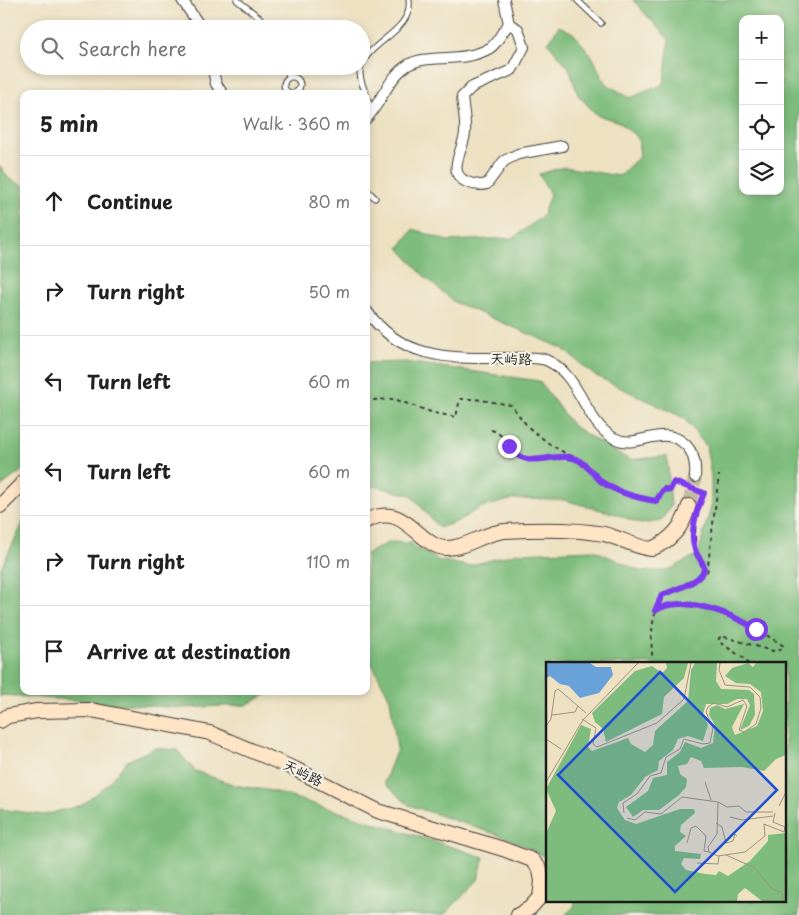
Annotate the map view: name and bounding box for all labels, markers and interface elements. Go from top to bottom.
map controls [739,15,784,195]
button: + [739,15,784,60]
search box [20,20,370,75]
icon: search [38,34,66,62]
text: Search here [78,34,187,62]
button: − [739,60,784,105]
button: locate [739,105,784,150]
text: 5 min [40,107,98,139]
text: Walk · 360 m [243,111,350,135]
button: layers [739,150,784,195]
icon: ahead [40,187,68,215]
text: Continue [87,187,173,215]
text: 80 m [308,189,350,213]
icon: right [40,277,68,305]
text: Turn right [87,277,185,305]
text: 50 m [309,279,350,303]
street label: 天屿路 [490,348,532,369]
icon: left [40,367,68,395]
text: Turn left [87,367,171,395]
text: 60 m [308,369,350,393]
route end [498,435,521,458]
icon: left [40,457,68,485]
text: Turn left [87,457,171,485]
text: 60 m [308,459,350,483]
icon: right [40,547,68,575]
text: Turn right [87,547,185,575]
text: 110 m [307,549,350,573]
route start [745,618,768,641]
icon: arrive [40,637,68,665]
text: Arrive at destination [87,637,291,665]
inset map [546,662,786,902]
street label: 天屿路 [280,754,327,791]

